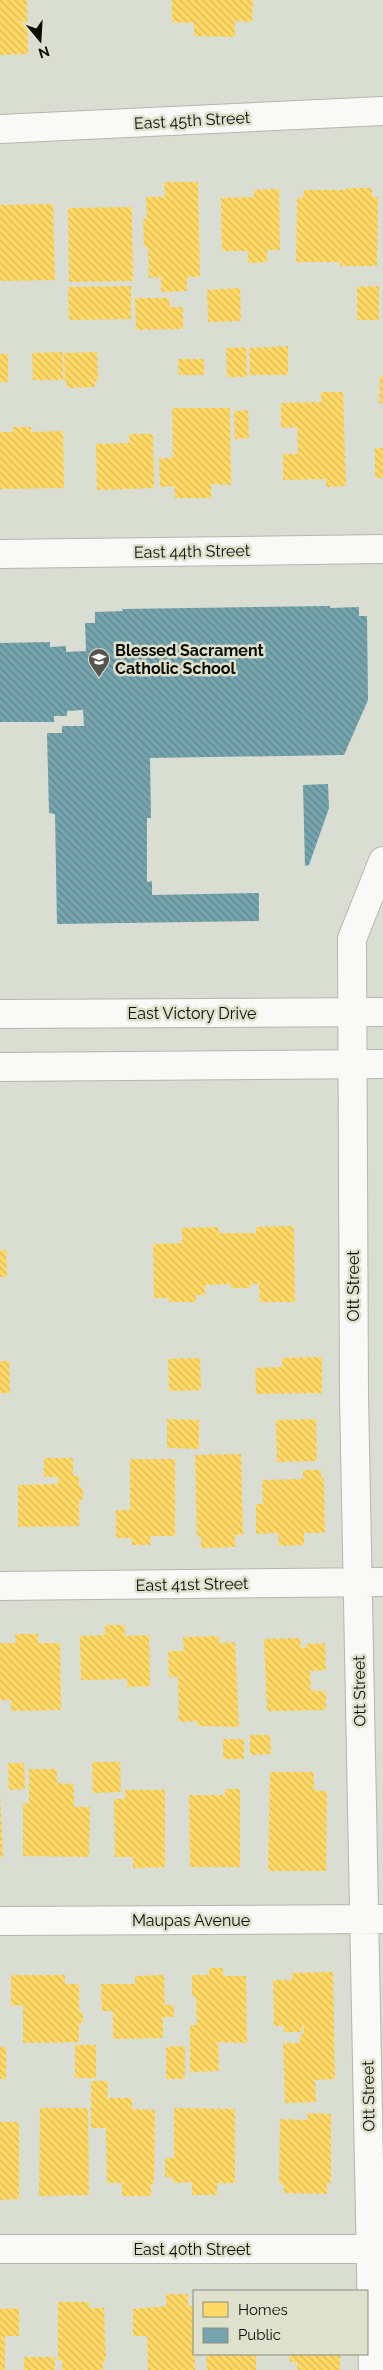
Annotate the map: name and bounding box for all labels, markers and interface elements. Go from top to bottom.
north arrow [15,15,65,65]
text: N [36,43,52,62]
street label: East 45th Street [134,108,251,133]
street label: East 44th Street [134,541,251,562]
place label: Blessed Sacrament Catholic School [115,641,264,678]
school or university icon: Blessed Sacrament Catholic School [87,647,111,678]
street label: East Victory Drive [127,1004,257,1023]
street label: Ott Street [344,1250,363,1322]
street label: East 41st Street [135,1574,249,1595]
street label: Ott Street [349,1655,370,1727]
street label: Maupas Avenue [132,1911,250,1930]
street label: Ott Street [358,2060,379,2132]
street label: East 40th Street [133,2240,251,2259]
legend [193,2290,368,2355]
text: Homes [238,2301,288,2319]
text: Public [238,2326,281,2344]

